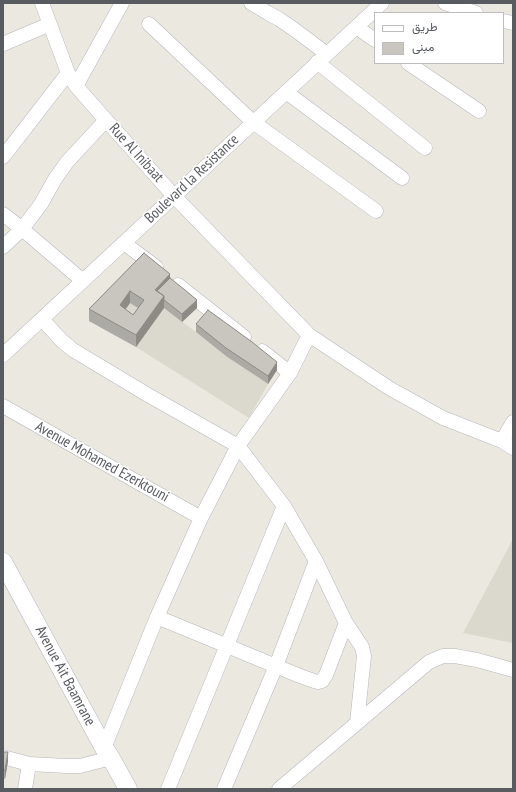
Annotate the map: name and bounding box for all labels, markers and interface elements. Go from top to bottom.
legend [374,12,504,64]
text: طريق [412,19,437,34]
text: مبنى [412,39,434,54]
street label: Rue Al Inibaat [105,120,167,186]
street label: Boulevard la Resistance [141,131,243,227]
street label: Avenue Mohamed Ezerktouni [32,418,172,506]
street label: Avenue Ait Baamrane [31,623,99,729]

